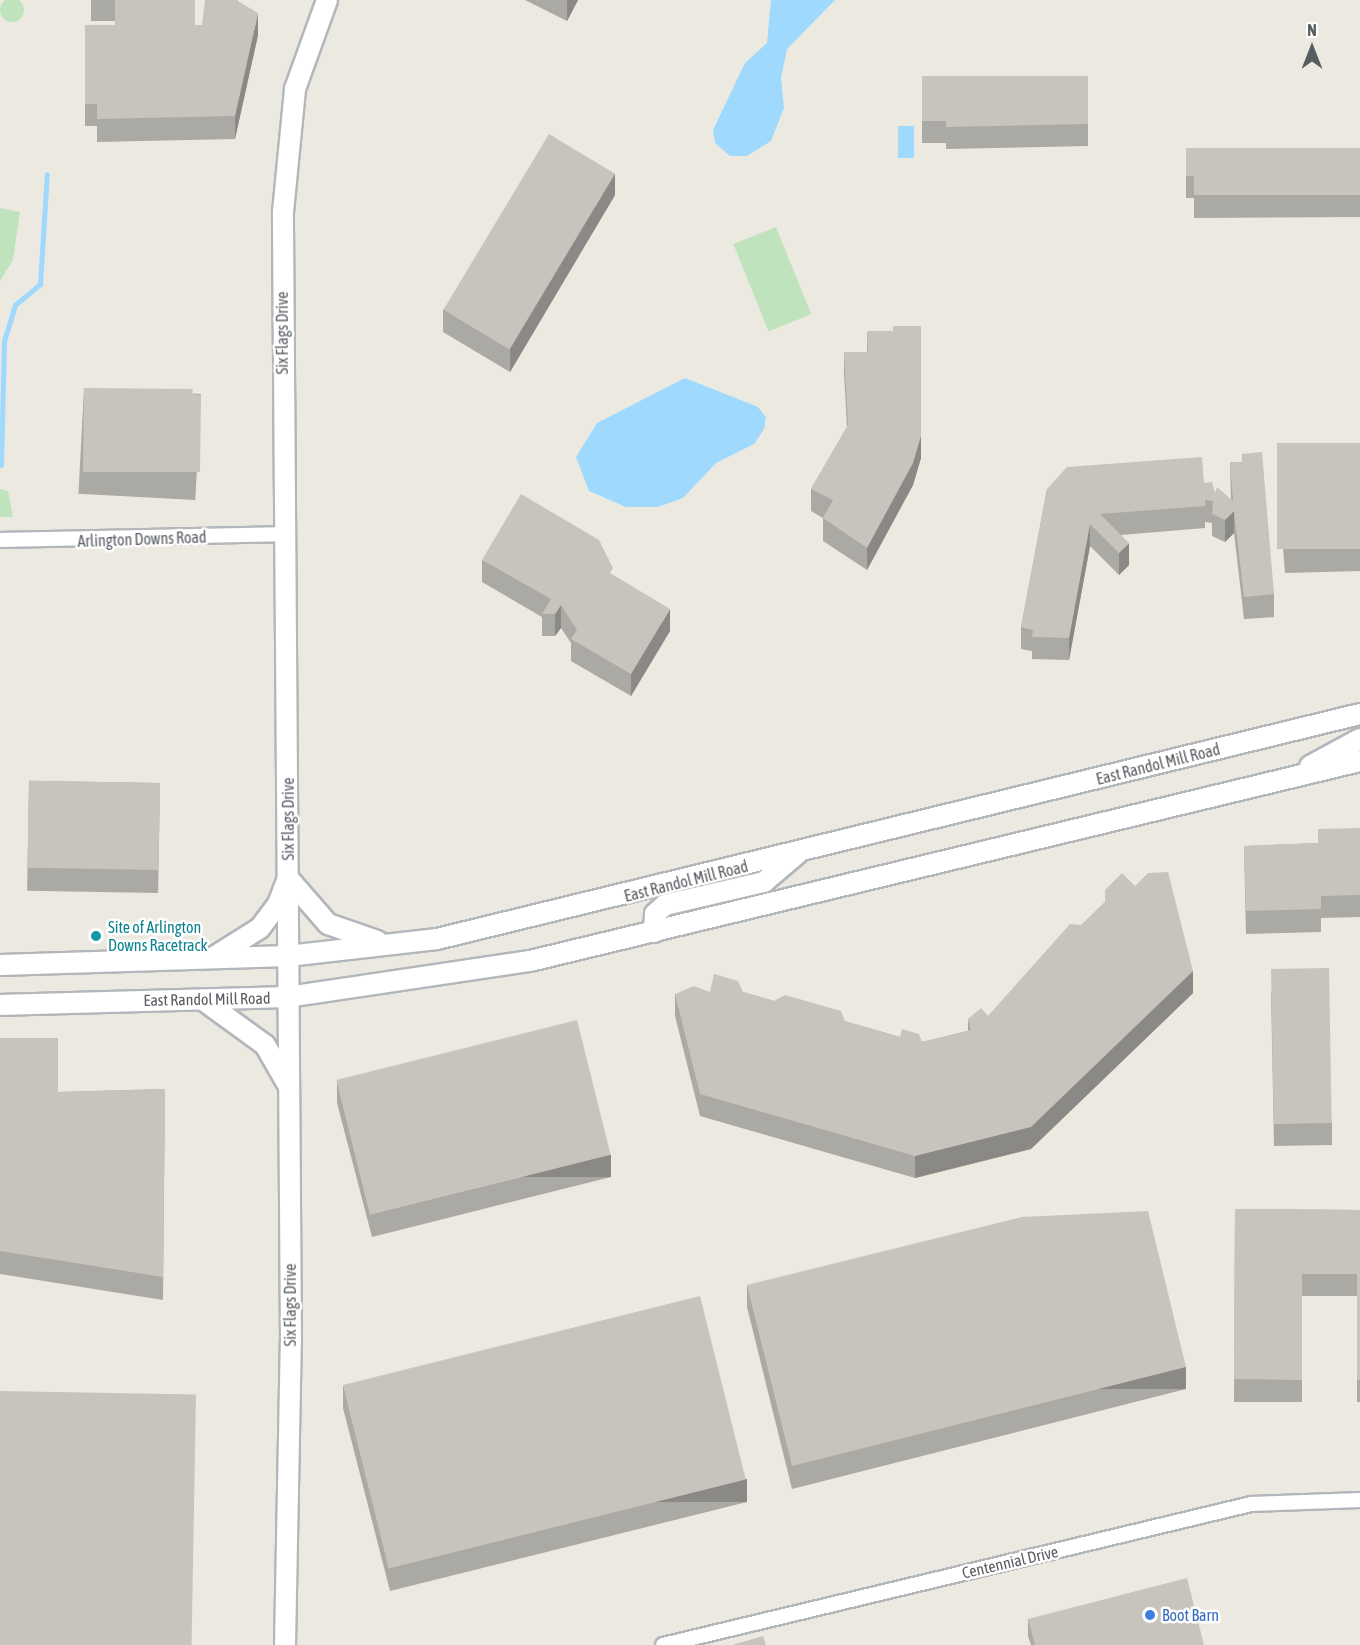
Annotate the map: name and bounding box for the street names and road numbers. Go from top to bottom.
street label: Six Flags Drive [272,292,292,374]
street label: Arlington Downs Road [77,527,207,551]
street label: East Randol Mill Road [1094,739,1222,789]
street label: Six Flags Drive [278,778,298,860]
street label: East Randol Mill Road [622,856,750,906]
street label: East Randol Mill Road [143,988,271,1010]
street label: Six Flags Drive [280,1264,300,1346]
street label: Centennial Drive [960,1542,1060,1582]

